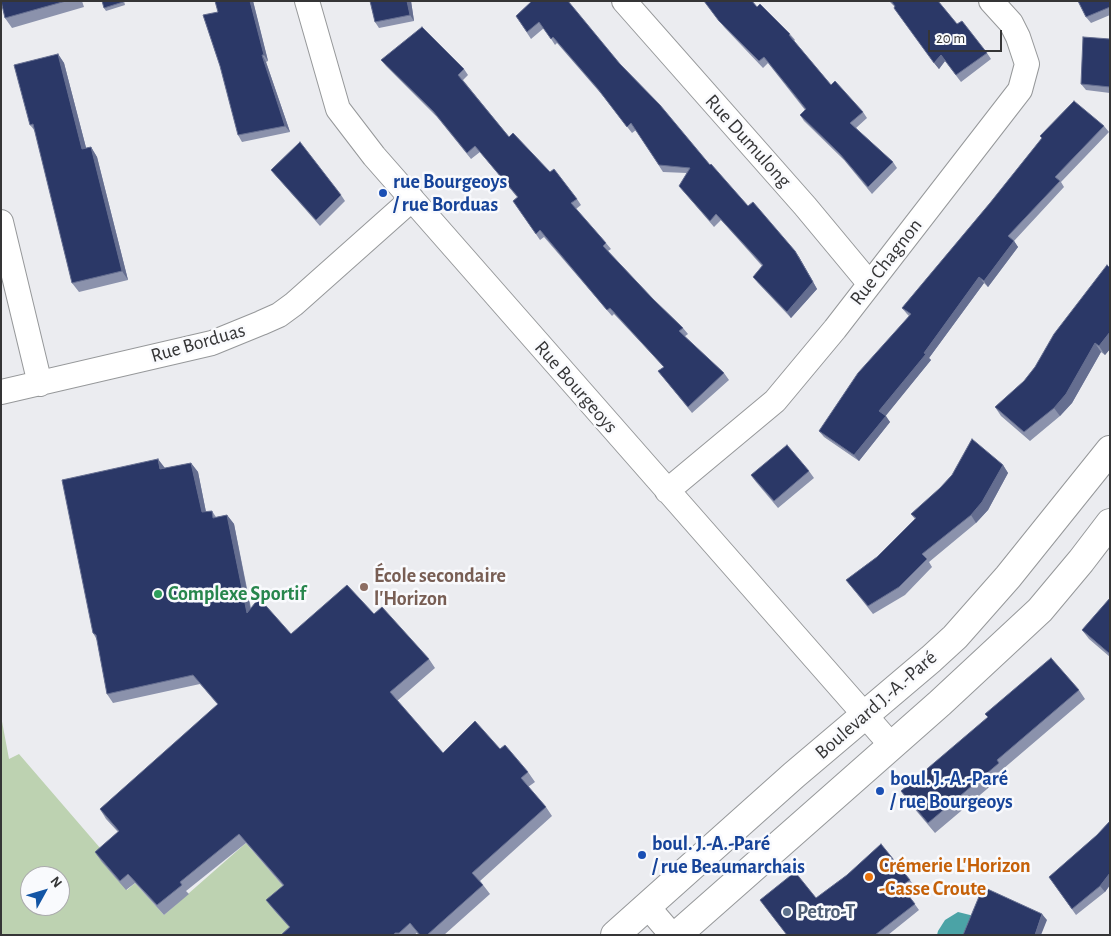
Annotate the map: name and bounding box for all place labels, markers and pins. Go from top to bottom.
place label: rue Bourgeoys / rue Borduas [393,170,507,217]
marker: rue Bourgeoys / rue Borduas [377,187,389,199]
place label: École secondaire l'Horizon [374,564,506,611]
marker: École secondaire l'Horizon [358,581,370,593]
place label: Complexe Sportif [168,582,306,606]
marker: Complexe Sportif [152,588,164,600]
place label: boul. J.-A.-Paré / rue Bourgeoys [890,767,1013,814]
marker: boul. J.-A.-Paré / rue Bourgeoys [874,785,886,797]
place label: boul. J.-A.-Paré / rue Beaumarchais [652,832,805,879]
marker: boul. J.-A.-Paré / rue Beaumarchais [636,849,648,861]
place label: Crémerie L'Horizon -Casse Croute [879,854,1031,901]
marker: Crémerie L'Horizon -Casse Croute [863,871,875,883]
place label: Petro-T [797,900,855,924]
marker: Petro-T [781,906,793,918]

